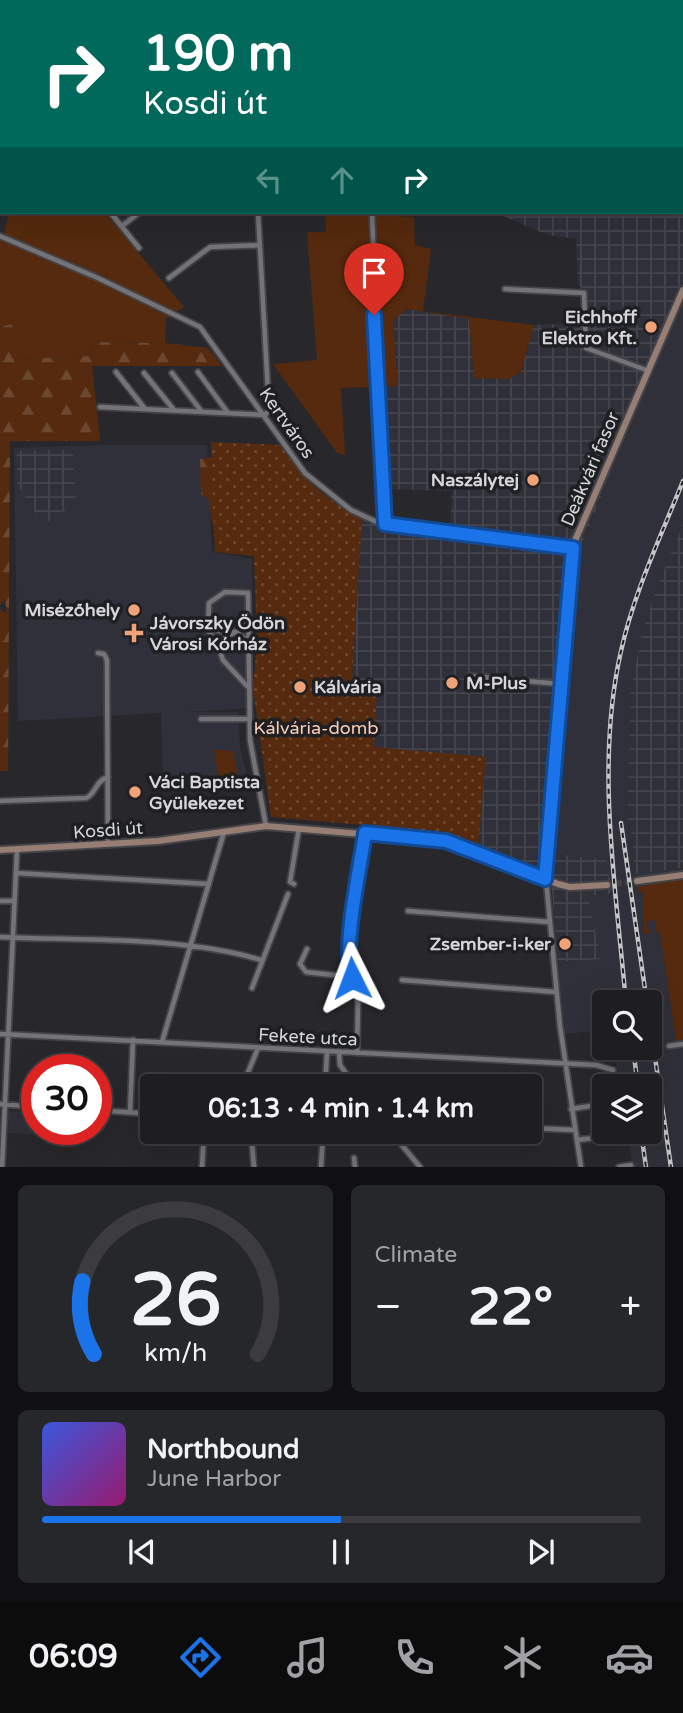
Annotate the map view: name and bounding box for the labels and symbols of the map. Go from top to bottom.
pin [344,243,404,315]
place label: Eichhoff Elektro Kft. [542,306,638,349]
marker: Eichhoff Elektro Kft. [643,319,659,335]
street label: Kertváros [255,383,319,463]
street label: Deákvári fasor [556,408,624,529]
place label: Naszálytej [431,469,519,491]
marker: Naszálytej [525,472,541,488]
place label: Misézőhely [24,599,120,621]
marker: Misézőhely [126,602,142,618]
place label: Jávorszky Ödön Városi Kórház [149,612,285,655]
marker: Jávorszky Ödön Városi Kórház [124,623,144,643]
place label: M-Plus [466,672,527,694]
marker: M-Plus [444,675,460,691]
place label: Kálvária [314,676,382,698]
marker: Kálvária [292,679,308,695]
park label: Kálvária-domb [253,717,379,739]
place label: Váci Baptista Gyülekezet [149,771,260,814]
marker: Váci Baptista Gyülekezet [127,784,143,800]
street label: Kosdi út [72,817,144,843]
place label: Zsember-i-ker [430,933,552,955]
marker: Zsember-i-ker [557,936,573,952]
position arrow [315,941,389,1015]
street label: Fekete utca [258,1023,358,1051]
speed limit sign: 30 [21,1054,112,1145]

